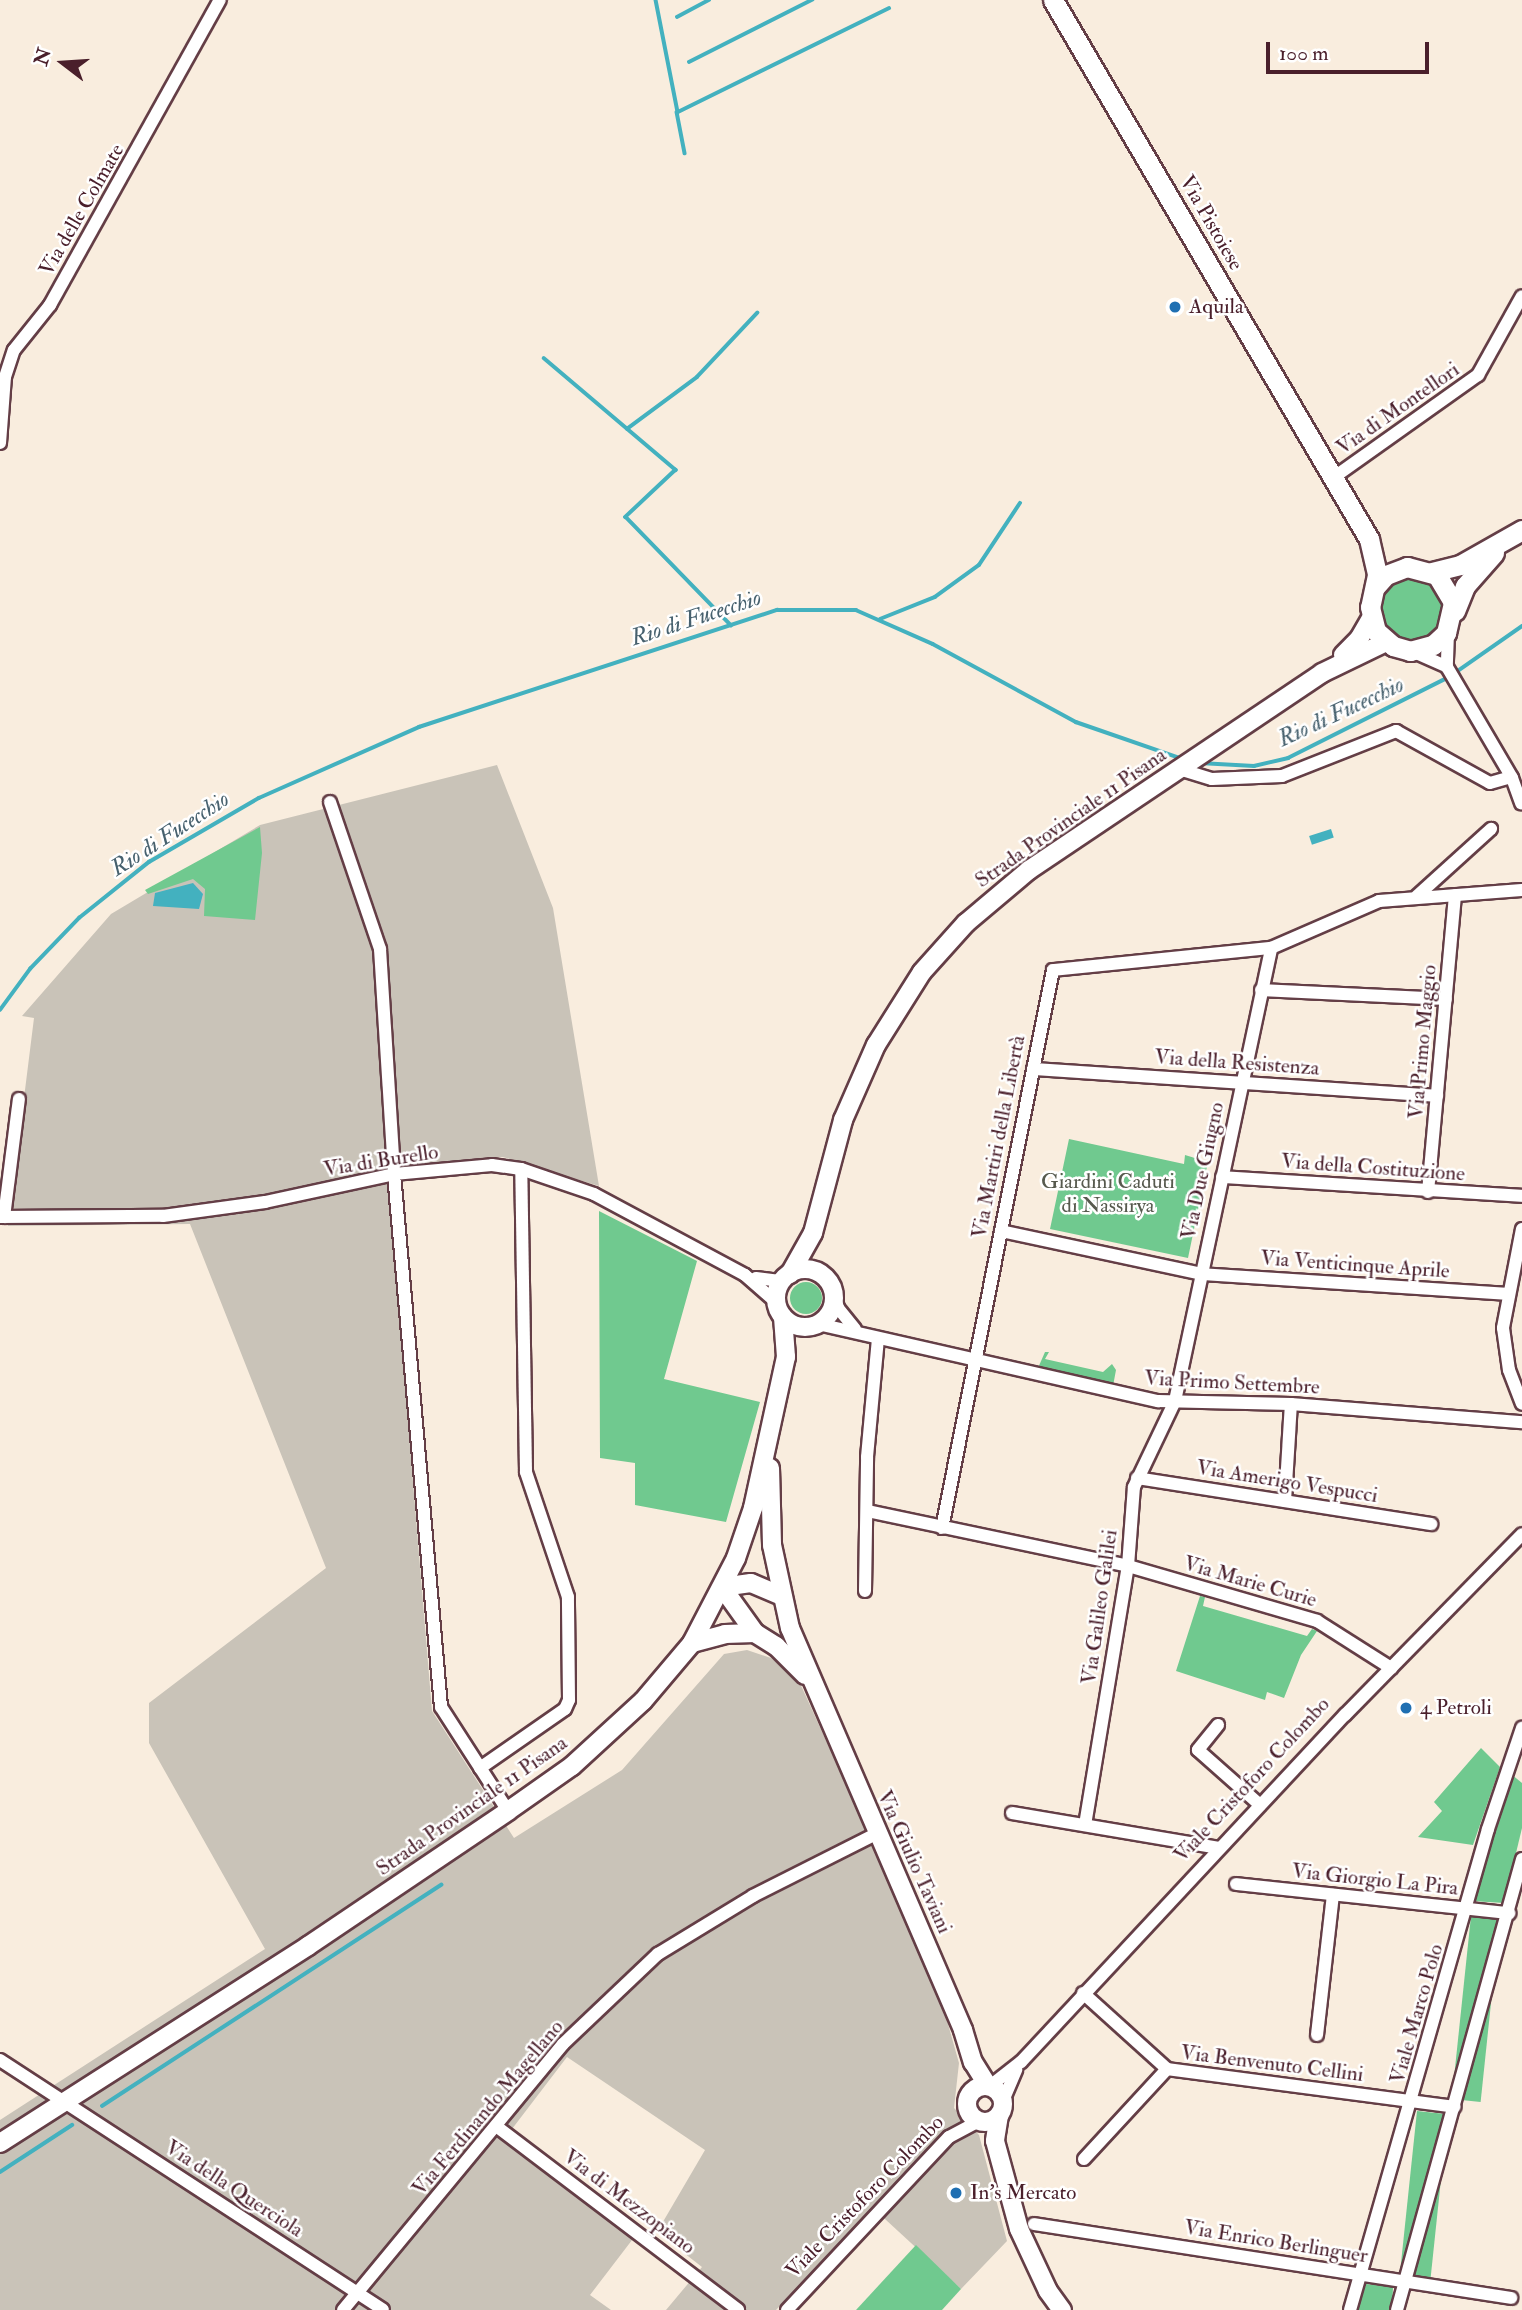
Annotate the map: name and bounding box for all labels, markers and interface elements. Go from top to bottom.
north arrow [28,28,98,98]
scale bar [1270,28,1433,72]
text: 100 m [1279,40,1329,67]
text: N [29,45,57,69]
street label: Via delle Colmate [34,140,130,280]
street label: Via Pistoiese [1174,171,1248,275]
place label: Aquila [1189,294,1244,320]
marker: Aquila [1167,299,1183,315]
street label: Via di Montellori [1332,357,1464,461]
water label: Rio di Fucecchio [627,584,765,652]
water label: Rio di Fucecchio [1274,671,1408,753]
street label: Strada Provinciale 11 Pisana [971,743,1171,893]
water label: Rio di Fucecchio [106,786,234,882]
street label: Via Primo Maggio [1404,964,1442,1120]
street label: Via Martiri della Libertà [967,1033,1031,1241]
street label: Via della Resistenza [1154,1045,1320,1081]
street label: Via Due Giugno [1176,1100,1230,1242]
street label: Via di Burello [322,1140,440,1182]
street label: Via della Costituzione [1280,1149,1466,1187]
park label: Giardini Caduti di Nassirya [1041,1169,1175,1219]
street label: Via Venticinque Aprile [1260,1246,1450,1284]
street label: Via Primo Settembre [1144,1366,1320,1400]
street label: Via Amerigo Vespucci [1195,1455,1379,1509]
street label: Via Galileo Galilei [1077,1528,1123,1686]
street label: Via Marie Curie [1181,1551,1319,1613]
street label: Viale Cristoforo Colombo [1169,1692,1335,1868]
place label: 4 Petroli [1420,1695,1492,1721]
marker: 4 Petroli [1398,1700,1414,1716]
street label: Strada Provinciale 11 Pisana [372,1731,572,1881]
street label: Via Giulio Taviani [871,1787,957,1937]
street label: Via Giorgio La Pira [1291,1859,1459,1901]
street label: Viale Marco Polo [1385,1941,1449,2087]
street label: Via Ferdinando Magellano [407,2015,569,2201]
street label: Via Benvenuto Cellini [1179,2040,1365,2088]
street label: Viale Cristoforo Colombo [781,2110,949,2284]
street label: Via della Querciola [160,2135,308,2243]
street label: Via di Mezzopiano [558,2144,700,2260]
place label: In's Mercato [970,2180,1076,2206]
marker: In's Mercato [948,2185,964,2201]
street label: Via Enrico Berlinguer [1182,2215,1370,2269]

